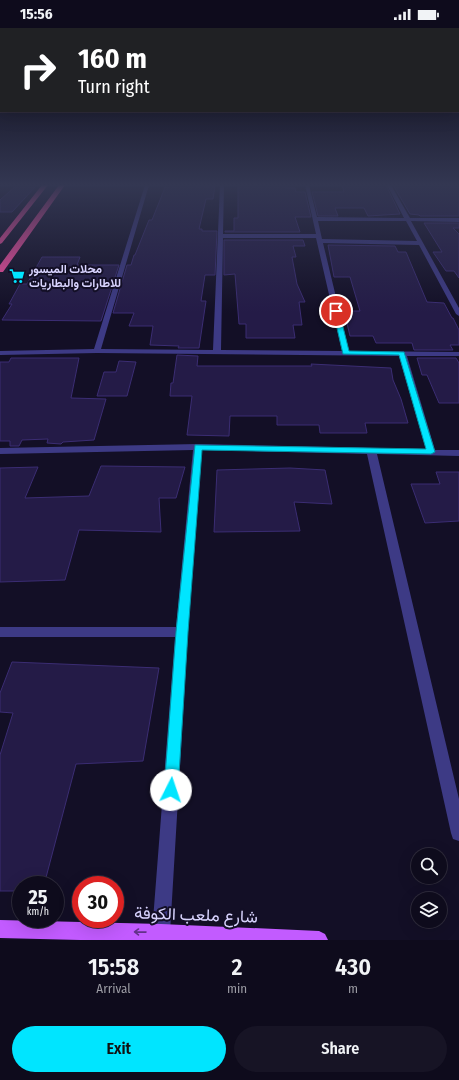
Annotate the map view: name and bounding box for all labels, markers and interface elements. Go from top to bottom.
text: 15:56 [20,5,52,23]
text: 160 m [78,42,147,75]
icon: right [12,44,64,96]
text: Turn right [78,76,150,98]
place label: محلات الميسور للاطارات والبطاريات [28,262,121,291]
supermarket icon: محلات الميسور للاطارات والبطاريات [8,267,26,285]
pin [319,294,353,328]
icon: arrive [325,300,347,322]
position arrow [150,769,192,811]
map controls [411,848,447,928]
button: search [411,848,447,884]
speed limit sign: 30 [72,876,124,928]
text: 25 [28,885,48,909]
button: layers [411,892,447,928]
street label: شارع ملعب الكوفة [134,902,258,929]
text: km/h [27,906,49,918]
one-way arrow [134,928,147,936]
text: 15:58 [88,953,139,981]
text: 2 [232,953,243,981]
text: 430 [335,953,371,981]
text: Arrival [96,981,131,996]
text: min [227,981,247,996]
text: m [348,981,358,996]
button: Exit [12,1026,226,1072]
button: Share [234,1026,447,1072]

